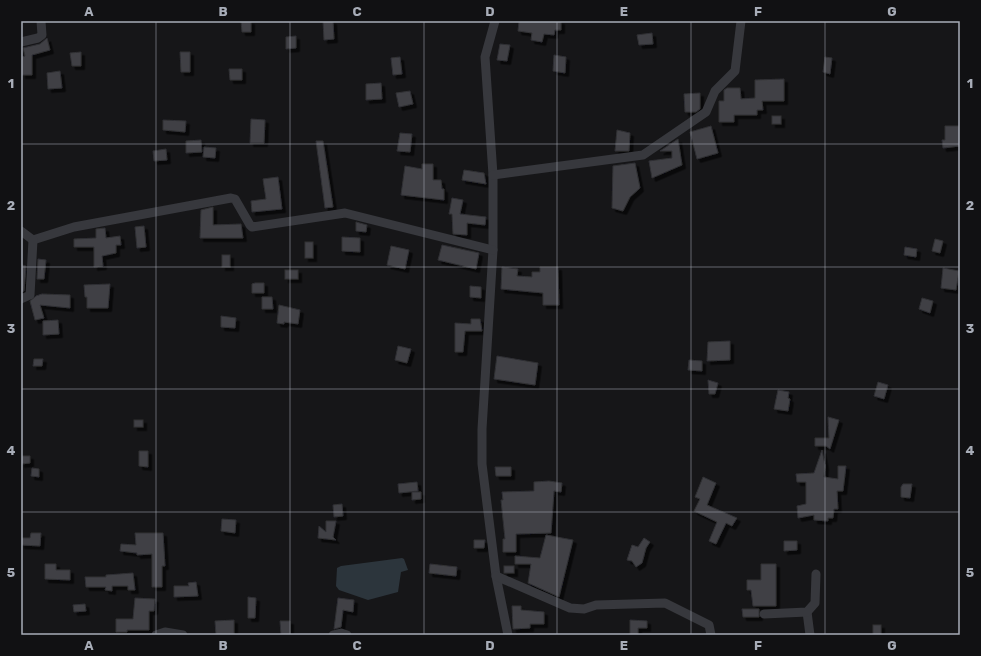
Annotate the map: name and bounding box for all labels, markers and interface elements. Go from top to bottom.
text: A [84,4,94,19]
text: B [218,4,228,19]
text: C [352,4,362,19]
text: D [485,4,495,19]
text: E [620,4,628,19]
text: F [754,4,762,19]
text: G [887,4,897,19]
text: 1 [8,76,14,91]
text: 1 [967,76,973,91]
text: 2 [7,198,15,213]
text: 2 [966,198,974,213]
text: 3 [7,321,16,336]
text: 3 [966,321,975,336]
text: 4 [7,443,16,458]
text: 4 [966,443,975,458]
text: 5 [7,565,15,580]
text: 5 [966,565,974,580]
text: A [84,638,94,653]
text: B [218,638,228,653]
text: C [352,638,362,653]
text: D [485,638,495,653]
text: E [620,638,628,653]
text: F [754,638,762,653]
text: G [887,638,897,653]

